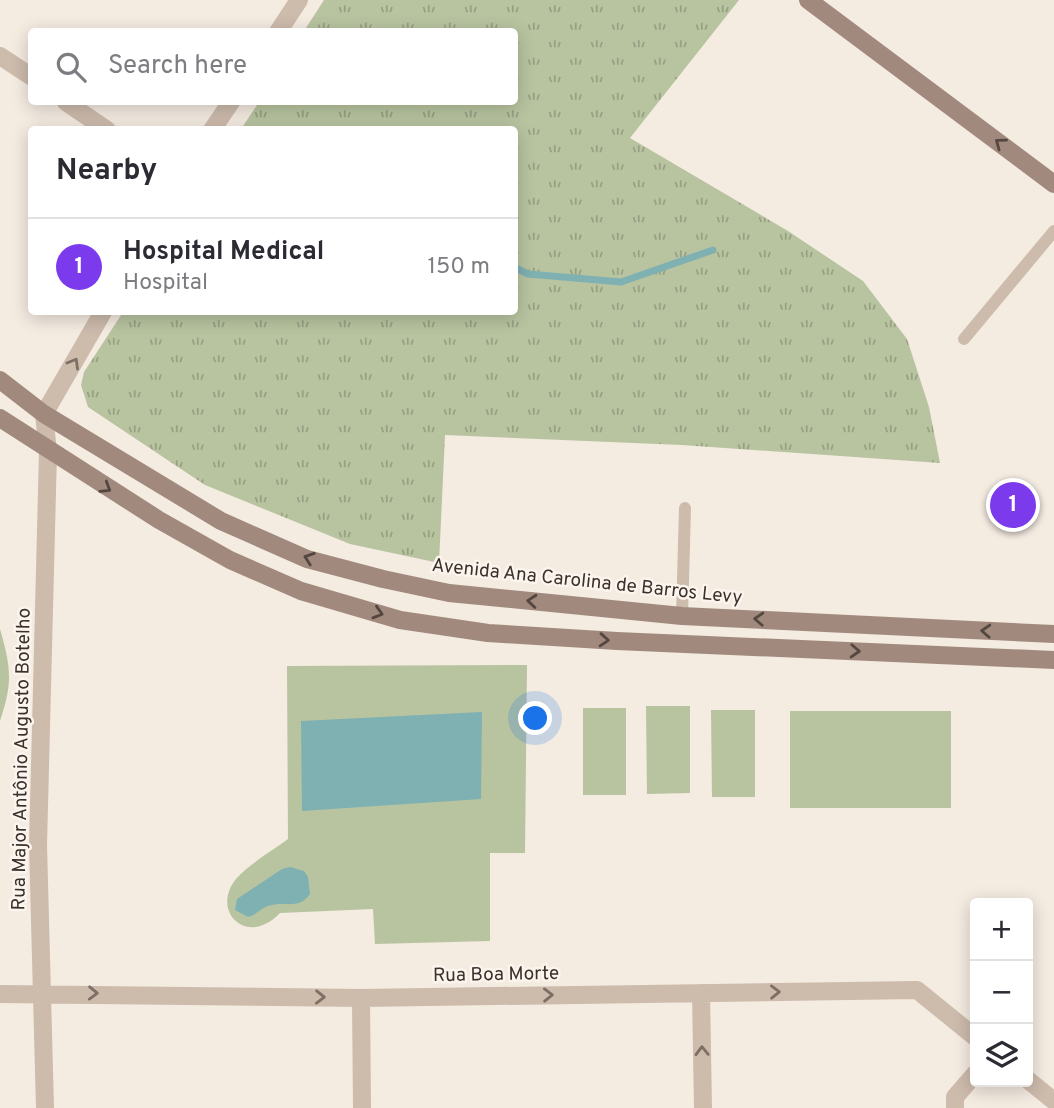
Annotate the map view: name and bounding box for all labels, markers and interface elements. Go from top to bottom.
search box [28,28,518,105]
icon: search [52,48,90,86]
text: Search here [108,50,247,83]
one-way arrow [995,139,1007,152]
text: Nearby [56,153,157,190]
text: Hospital Medical [123,236,324,269]
text: 1 [74,253,84,282]
text: 150 m [428,253,490,282]
text: Hospital [123,269,208,298]
one-way arrow [65,357,78,370]
one-way arrow [99,479,112,492]
pin: 1 [990,479,1036,531]
one-way arrow [304,552,316,566]
street label: Avenida Ana Carolina de Barros Levy [431,554,743,610]
one-way arrow [526,594,537,609]
one-way arrow [372,605,384,620]
street label: Rua Major Antônio Augusto Botelho [7,607,37,911]
one-way arrow [753,612,764,627]
one-way arrow [980,623,991,638]
one-way arrow [598,633,609,648]
one-way arrow [850,643,861,658]
your location [518,701,552,735]
map controls [970,898,1033,1087]
button: + [970,898,1033,961]
button: − [970,961,1033,1024]
street label: Rua Boa Morte [433,962,559,988]
one-way arrow [770,984,781,1000]
one-way arrow [88,985,98,1001]
one-way arrow [543,987,553,1003]
one-way arrow [315,989,326,1005]
button: layers [970,1024,1033,1087]
one-way arrow [694,1045,710,1055]

